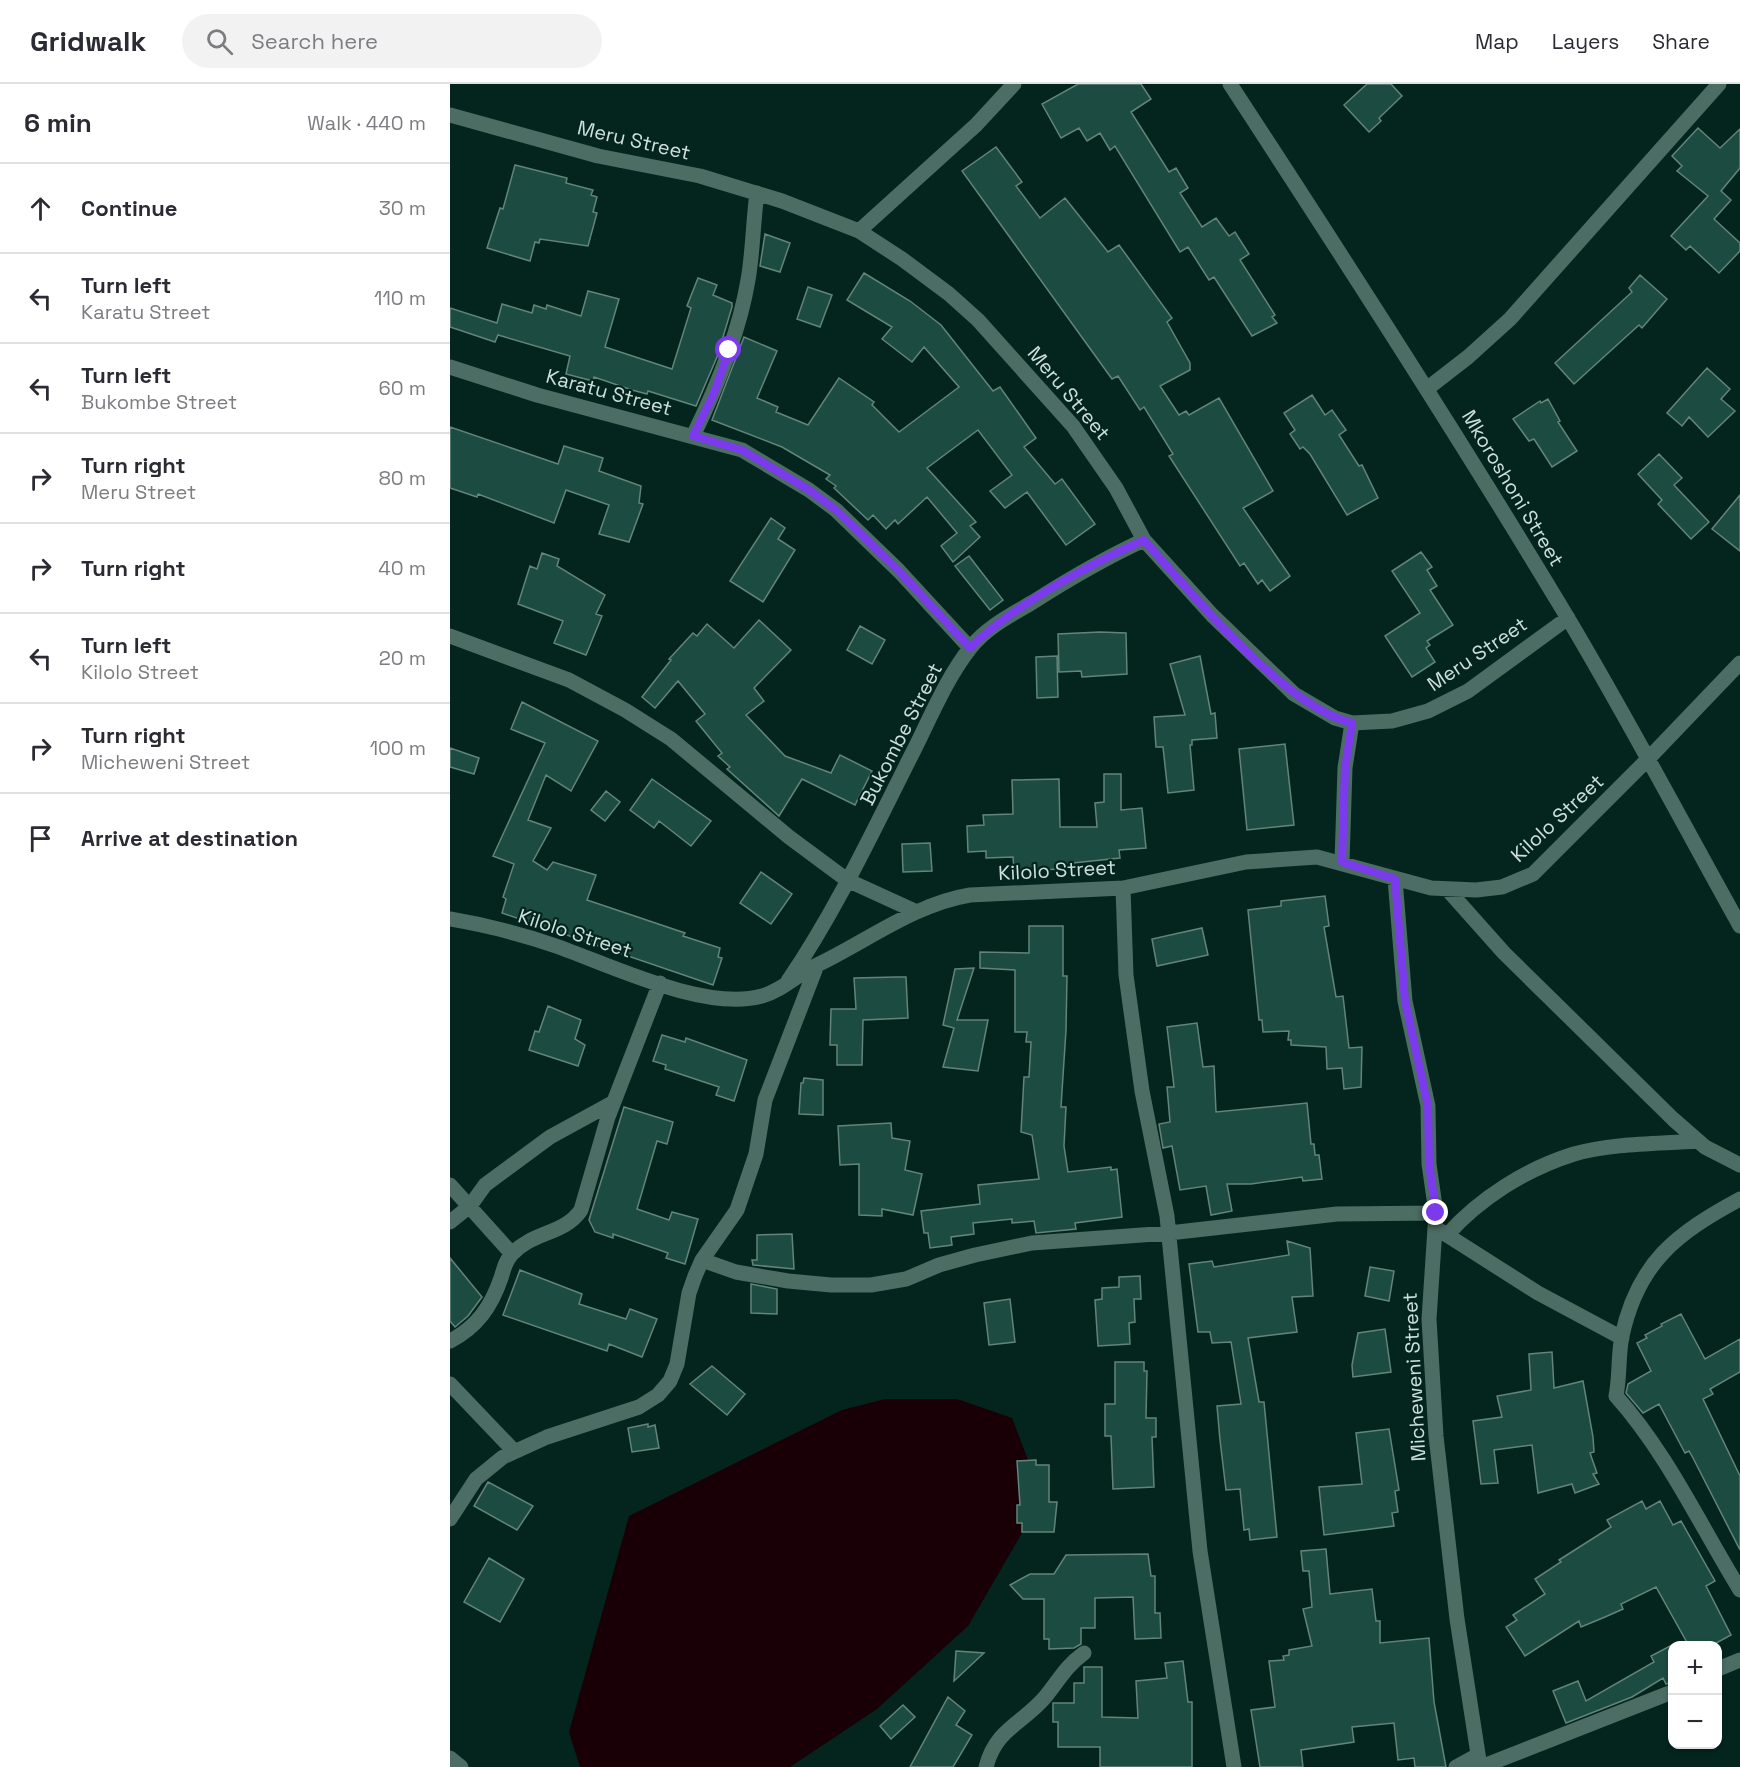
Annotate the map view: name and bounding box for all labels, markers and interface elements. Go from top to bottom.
search box [182,14,602,68]
text: Gridwalk [30,23,146,59]
icon: search [203,25,236,58]
text: Search here [251,27,378,55]
text: Map [1475,28,1519,55]
text: Layers [1552,28,1619,55]
text: Share [1652,28,1710,55]
text: 6 min [24,106,92,140]
text: Walk · 440 m [307,110,426,136]
street label: Meru Street [575,114,693,166]
icon: ahead [24,192,57,225]
text: Continue [81,194,177,222]
text: 30 m [379,195,426,221]
text: Turn left [81,271,171,299]
icon: left [24,282,57,315]
text: 110 m [374,285,426,311]
text: Karatu Street [81,299,210,325]
route start [715,336,741,362]
street label: Meru Street [1022,341,1116,445]
text: Turn left [81,361,171,389]
street label: Karatu Street [543,363,675,421]
icon: left [24,372,57,405]
text: 60 m [379,375,426,401]
text: Bukombe Street [81,389,237,415]
street label: Mkoroshoni Street [1456,405,1570,571]
text: Turn right [81,451,186,479]
icon: right [24,462,57,495]
text: 80 m [378,465,426,491]
text: Meru Street [81,479,196,505]
icon: right [24,552,57,585]
text: Turn right [81,554,186,582]
text: 40 m [378,555,426,581]
street label: Meru Street [1422,611,1532,697]
text: Turn left [81,631,171,659]
icon: left [24,642,57,675]
text: 20 m [379,645,426,671]
street label: Bukombe Street [854,658,948,810]
text: Kilolo Street [81,659,199,685]
text: Turn right [81,721,186,749]
icon: right [24,732,57,765]
text: 100 m [370,735,426,761]
text: Micheweni Street [81,749,250,775]
street label: Kilolo Street [1505,768,1609,868]
icon: arrive [24,822,57,855]
text: Arrive at destination [81,824,298,852]
street label: Kilolo Street [997,854,1117,886]
street label: Kilolo Street [515,902,635,964]
route end [1422,1199,1448,1225]
street label: Micheweni Street [1397,1292,1431,1462]
map controls [1668,1641,1722,1749]
button: + [1668,1641,1722,1695]
button: − [1668,1695,1722,1749]

